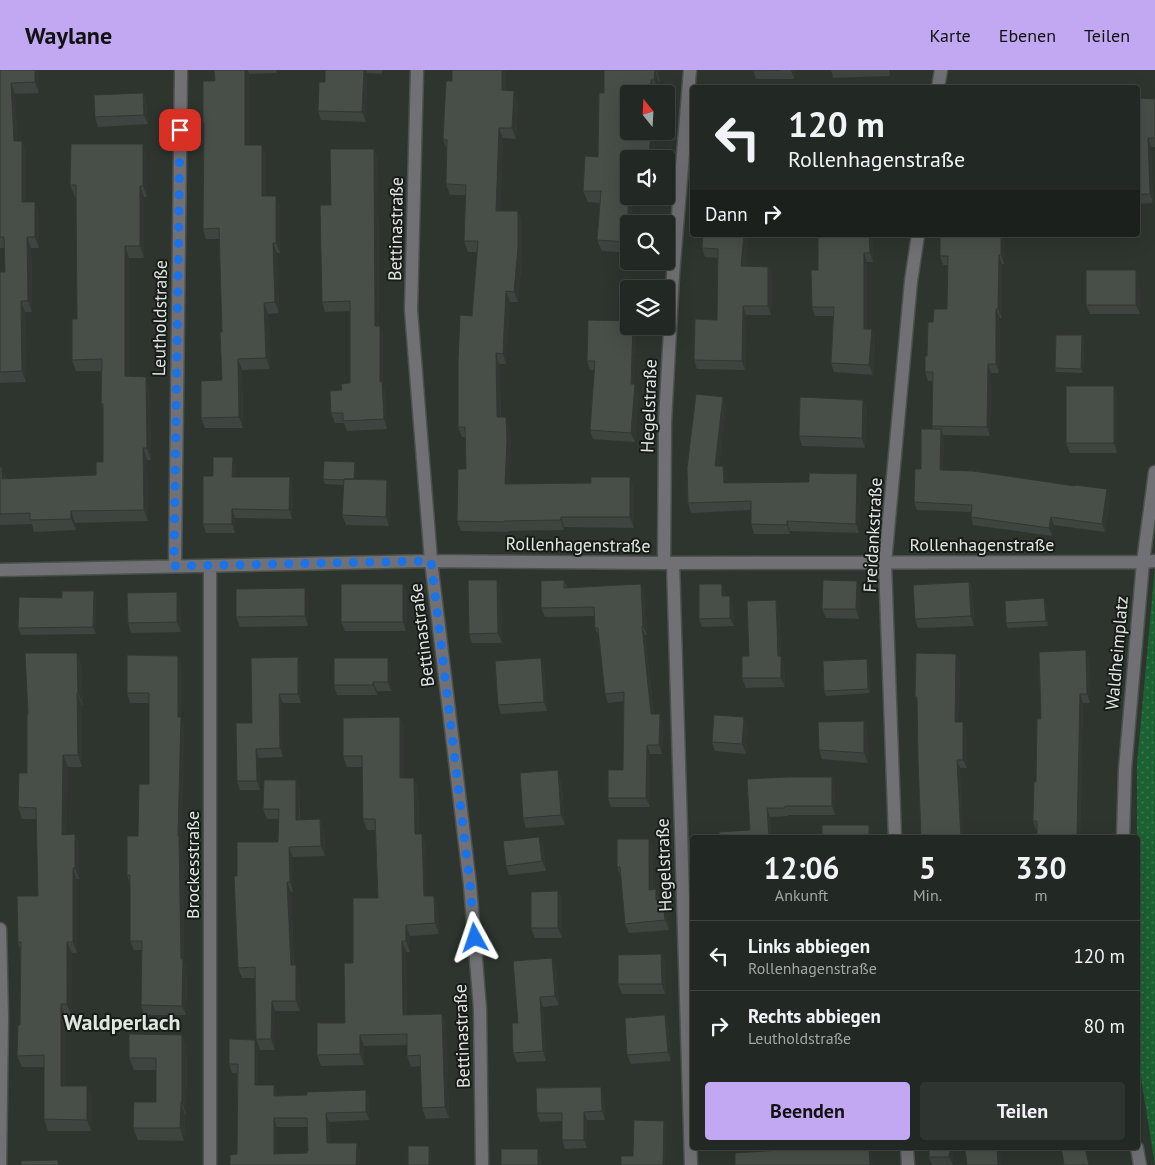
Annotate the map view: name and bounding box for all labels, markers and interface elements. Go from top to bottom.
text: Waylane [25,20,112,51]
text: Karte [930,24,971,47]
text: Ebenen [999,24,1056,47]
text: Teilen [1084,24,1130,47]
north arrow [620,85,675,140]
map controls [620,85,675,335]
text: 120 m [788,101,885,147]
icon: left [705,105,770,170]
pin [159,109,201,151]
icon: arrive [166,116,194,144]
text: Rollenhagenstraße [788,145,965,173]
button: sound [620,150,675,205]
street label: Bettinastraße [383,177,408,281]
icon: right [758,200,786,228]
text: Dann [705,202,748,226]
button: search [620,215,675,270]
street label: Leutholdstraße [147,260,172,376]
button: layers [620,280,675,335]
street label: Hegelstraße [635,359,662,453]
street label: Freidankstraße [858,477,887,593]
street label: Rollenhagenstraße [505,532,651,557]
street label: Rollenhagenstraße [910,533,1054,556]
street label: Bettinastraße [404,582,439,688]
street label: Waldheimplatz [1100,595,1133,711]
street label: Brockesstraße [181,811,204,919]
street label: Hegelstraße [650,818,677,912]
text: 12:06 [763,848,840,887]
text: 5 [919,848,936,887]
text: 330 [1016,848,1067,887]
text: Ankunft [775,885,828,905]
text: Min. [913,885,942,905]
text: m [1035,885,1048,905]
position arrow [448,911,500,963]
text: Links abbiegen [748,934,870,958]
icon: left [705,942,733,970]
text: 120 m [1073,944,1125,968]
text: Rollenhagenstraße [748,958,877,978]
street label: Bettinastraße [448,984,475,1088]
text: Rechts abbiegen [748,1004,881,1028]
district label: Waldperlach [64,1008,180,1036]
icon: right [705,1012,733,1040]
text: 80 m [1084,1014,1125,1038]
text: Leutholdstraße [748,1028,851,1048]
button: Beenden [705,1082,910,1140]
button: Teilen [920,1082,1125,1140]

